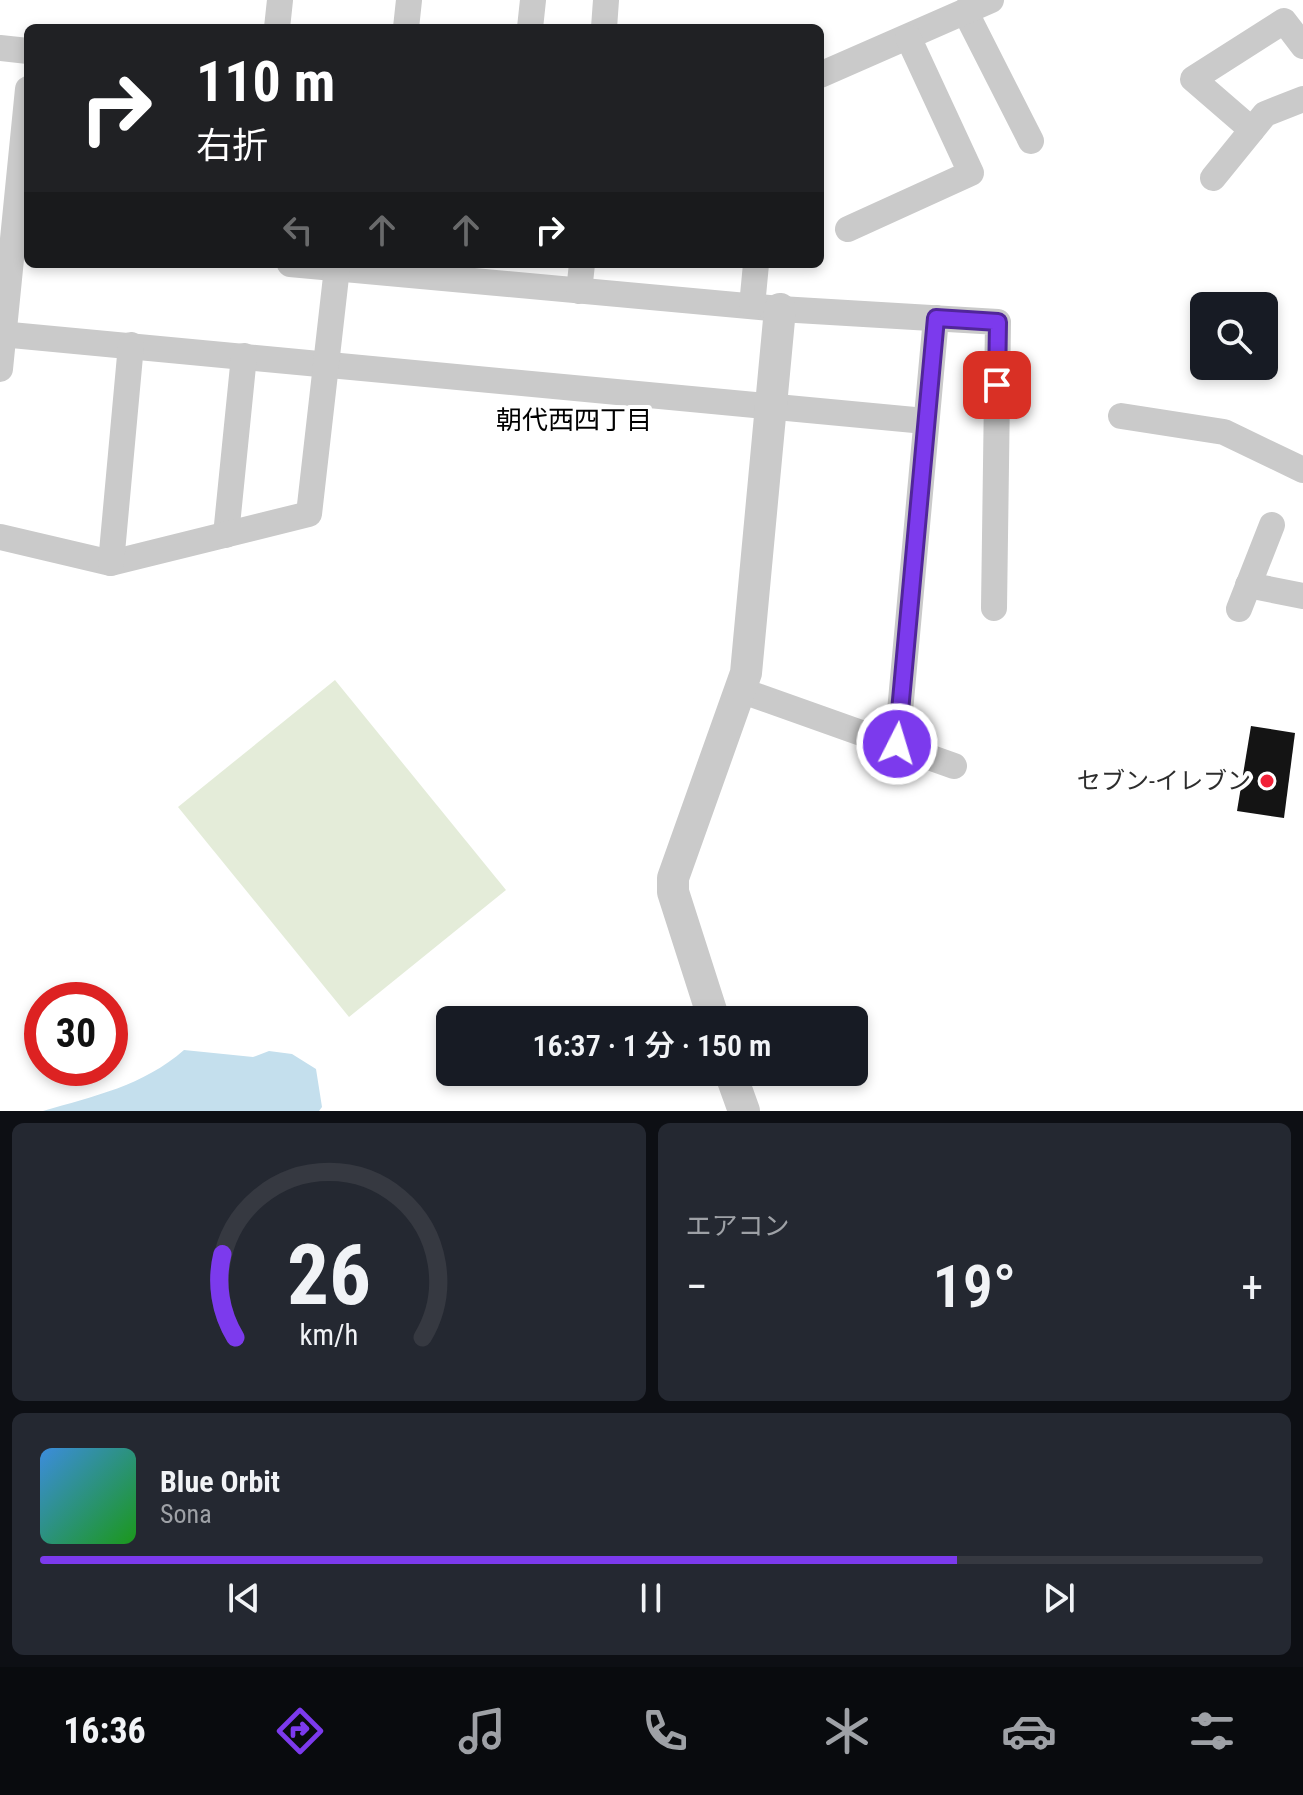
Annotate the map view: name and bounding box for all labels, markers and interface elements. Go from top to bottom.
text: 110 m [196,49,335,115]
icon: right [64,56,168,160]
text: 右折 [196,125,268,167]
icon: left [276,208,320,252]
icon: ahead [360,208,404,252]
icon: ahead [444,208,488,252]
icon: right [528,208,572,252]
map controls [1190,292,1278,380]
button: search [1190,292,1278,380]
pin [963,351,1031,419]
icon: arrive [975,363,1019,407]
district label: 朝代西四丁目 [496,405,652,435]
position arrow [855,702,939,786]
place label: セブン-イレブン [1077,767,1251,795]
marker: セブン-イレブン [1258,772,1276,790]
speed limit sign: 30 [24,982,128,1086]
text: 16:37 · 1 分 · 150 m [533,1028,771,1063]
text: エアコン [686,1211,790,1241]
text: 26 [287,1227,371,1324]
text: 19° [933,1251,1016,1322]
text: − [686,1261,708,1313]
text: + [1241,1261,1263,1313]
text: km/h [299,1318,358,1352]
text: Blue Orbit [160,1464,280,1499]
text: Sona [160,1499,212,1529]
icon: previous [222,1576,266,1620]
icon: pause [629,1576,673,1620]
icon: next [1037,1576,1081,1620]
icon: directions [272,1703,328,1759]
icon: music [454,1703,510,1759]
icon: phone [637,1703,693,1759]
icon: climate [819,1703,875,1759]
icon: car [1001,1703,1057,1759]
icon: filters [1184,1703,1240,1759]
text: 16:36 [63,1710,146,1752]

